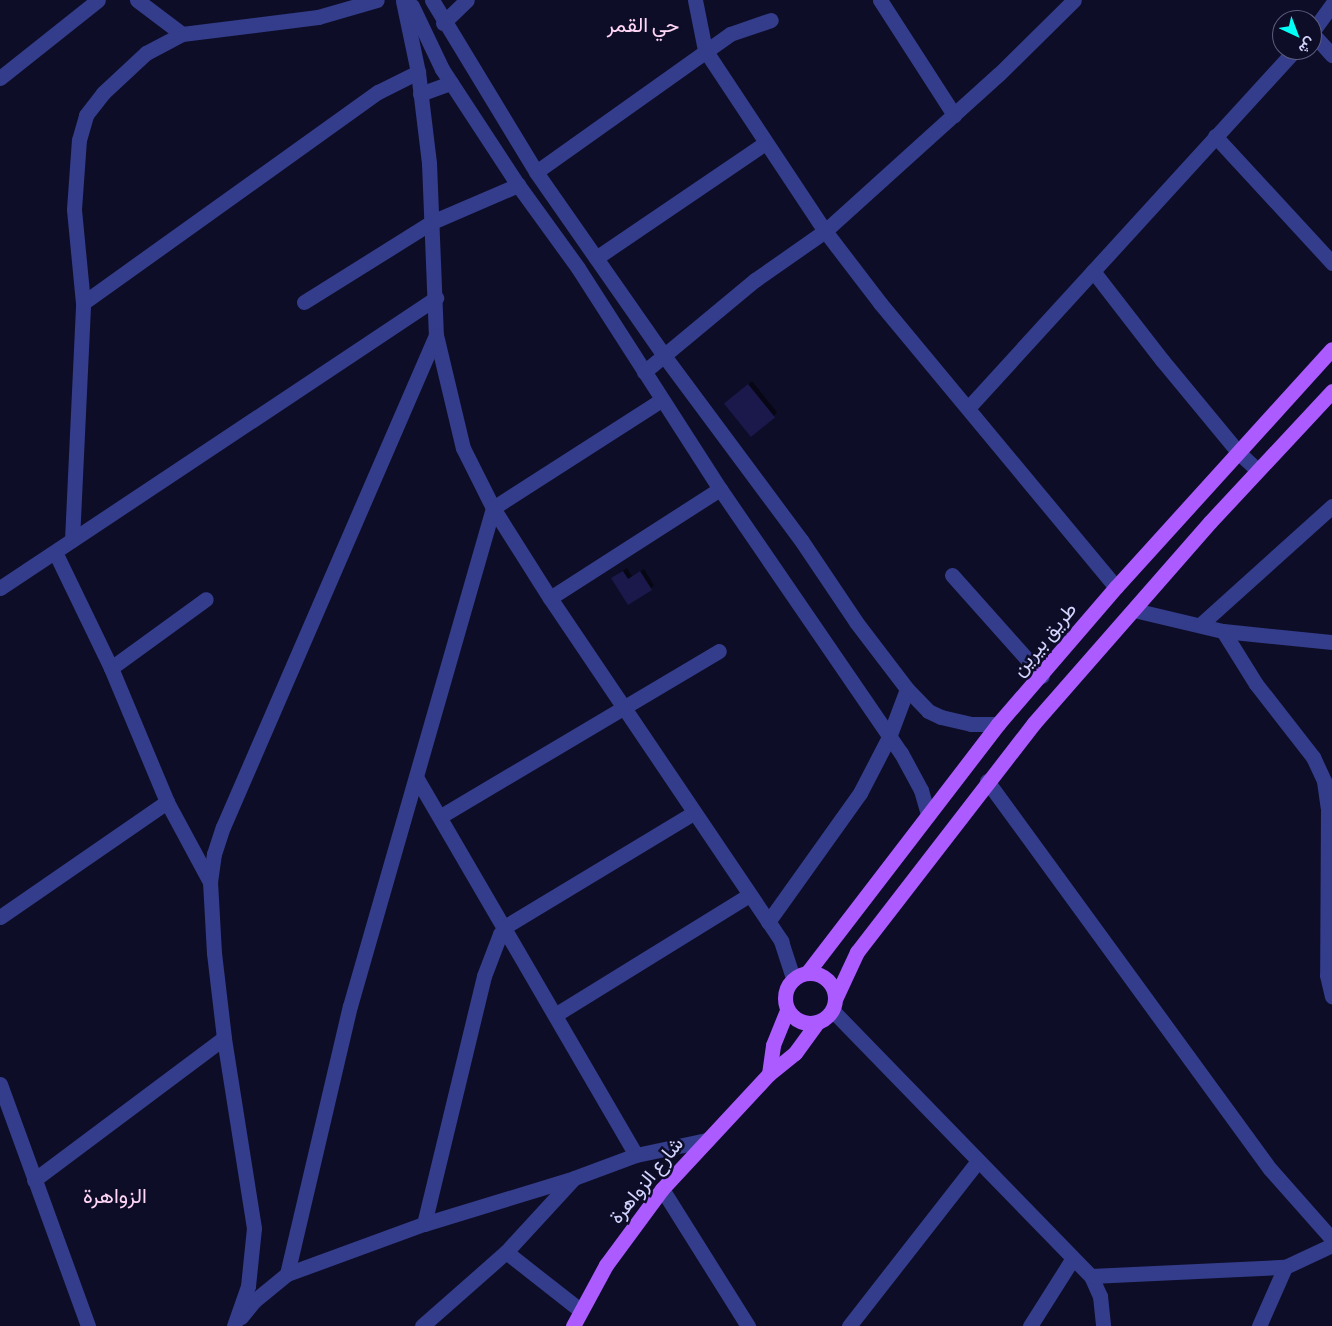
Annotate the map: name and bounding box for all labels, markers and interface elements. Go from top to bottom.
north arrow [1272,10,1322,60]
district label: حي القمر [607,13,679,39]
text: ش [1296,34,1317,56]
street label: طريق بيرين [1007,598,1083,682]
street label: شارع الزواهرة [605,1133,689,1229]
district label: الزواهرة [83,1184,147,1210]

